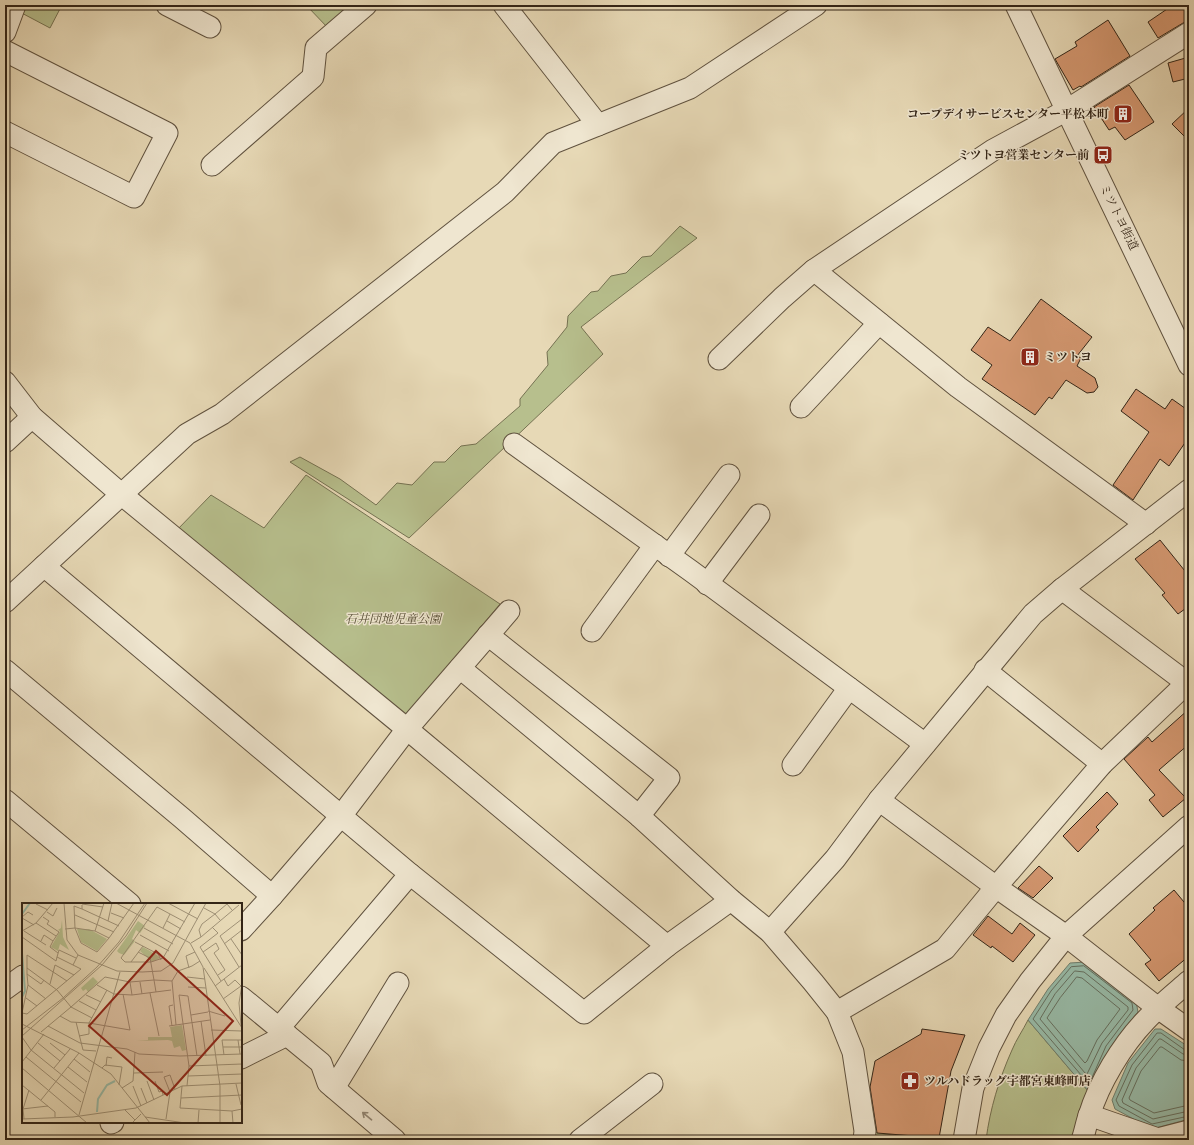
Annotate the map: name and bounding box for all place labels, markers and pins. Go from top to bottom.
building icon: コープデイサービスセンター平松本町 [1112,103,1134,125]
place label: コープデイサービスセンター平松本町 [907,107,1109,123]
bus stop icon: ミツトヨ営業センター前 [1092,144,1114,166]
place label: ミツトヨ営業センター前 [957,148,1089,164]
building icon: ミツトヨ [1019,346,1041,368]
place label: ミツトヨ [1044,350,1092,366]
pharmacy icon: ツルハドラッグ宇都宮東峰町店 [899,1070,921,1092]
place label: ツルハドラッグ宇都宮東峰町店 [924,1074,1091,1090]

